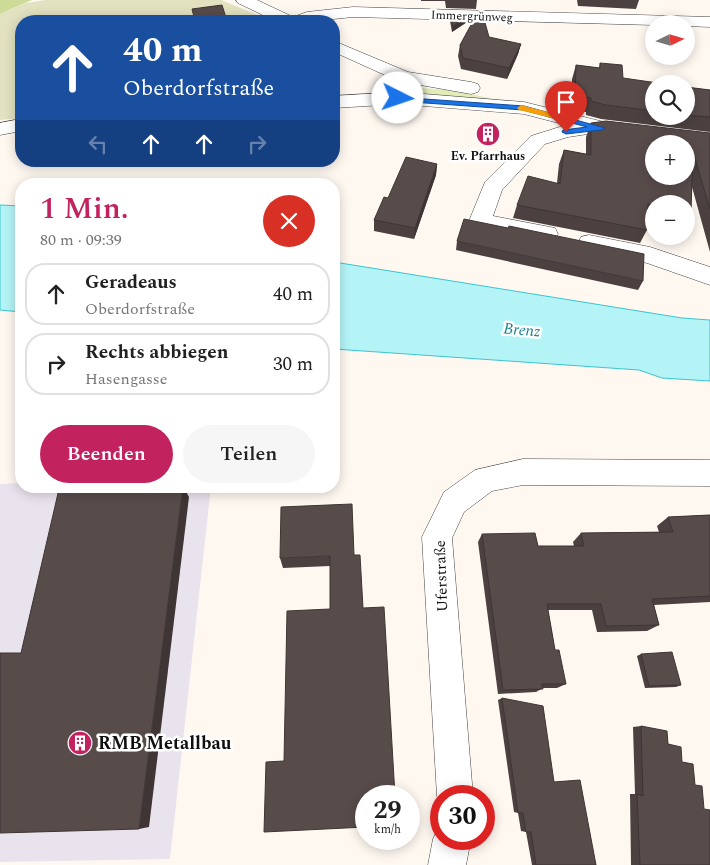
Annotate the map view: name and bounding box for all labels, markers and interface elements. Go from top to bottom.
street label: Immergrünweg [431,6,513,27]
north arrow [645,15,695,65]
map controls [645,15,695,245]
text: 40 m [123,24,203,77]
icon: ahead [40,35,105,100]
position arrow [371,71,423,123]
text: Oberdorfstraße [123,72,274,105]
button: search [645,75,695,125]
pin [545,81,587,132]
icon: arrive [552,88,580,116]
building icon: Ev. Pfarrhaus [475,121,501,147]
icon: left [84,130,112,158]
icon: ahead [137,130,165,158]
icon: ahead [190,130,218,158]
icon: right [243,130,271,158]
button: + [645,135,695,185]
place label: Ev. Pfarrhaus [451,147,525,166]
text: 1 Min. [40,186,129,232]
button: close [263,195,315,247]
button: − [645,195,695,245]
text: 80 m · 09:39 [40,228,122,252]
text: Geradeaus [85,268,177,297]
icon: ahead [42,280,70,308]
text: 40 m [273,280,313,309]
text: Oberdorfstraße [85,297,195,321]
water label: Brenz [502,316,541,344]
text: Rechts abbiegen [85,338,229,367]
icon: right [42,350,70,378]
text: 30 m [273,350,313,379]
text: Hasengasse [85,367,167,391]
button: Beenden [40,425,173,483]
button: Teilen [183,425,315,483]
street label: Uferstraße [429,540,454,612]
building icon: RMB Metallbau [67,730,93,756]
place label: RMB Metallbau [98,730,232,757]
speed limit sign: 30 [430,785,495,850]
text: 29 [373,792,402,830]
text: km/h [374,820,401,839]

